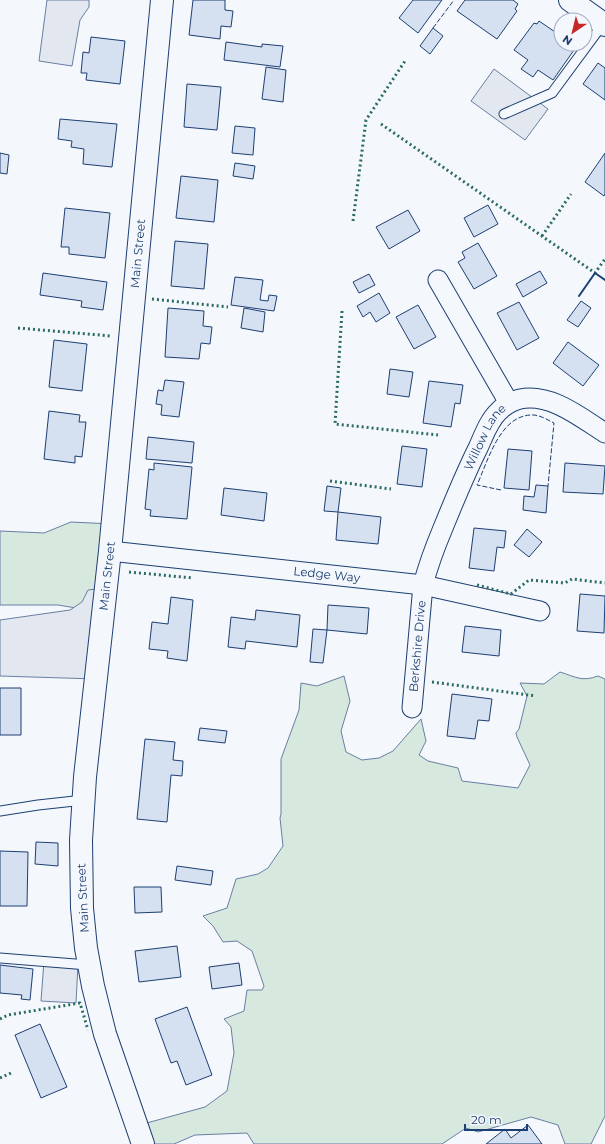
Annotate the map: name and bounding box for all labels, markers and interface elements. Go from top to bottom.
north arrow [553,12,593,52]
text: N [560,32,575,48]
street label: Main Street [127,218,148,289]
street label: Willow Lane [460,400,509,473]
street label: Main Street [95,541,118,611]
street label: Ledge Way [293,563,361,585]
street label: Berkshire Drive [405,600,429,693]
street label: Main Street [73,863,92,933]
scale bar [465,1106,527,1132]
text: 20 m [471,1112,502,1127]

